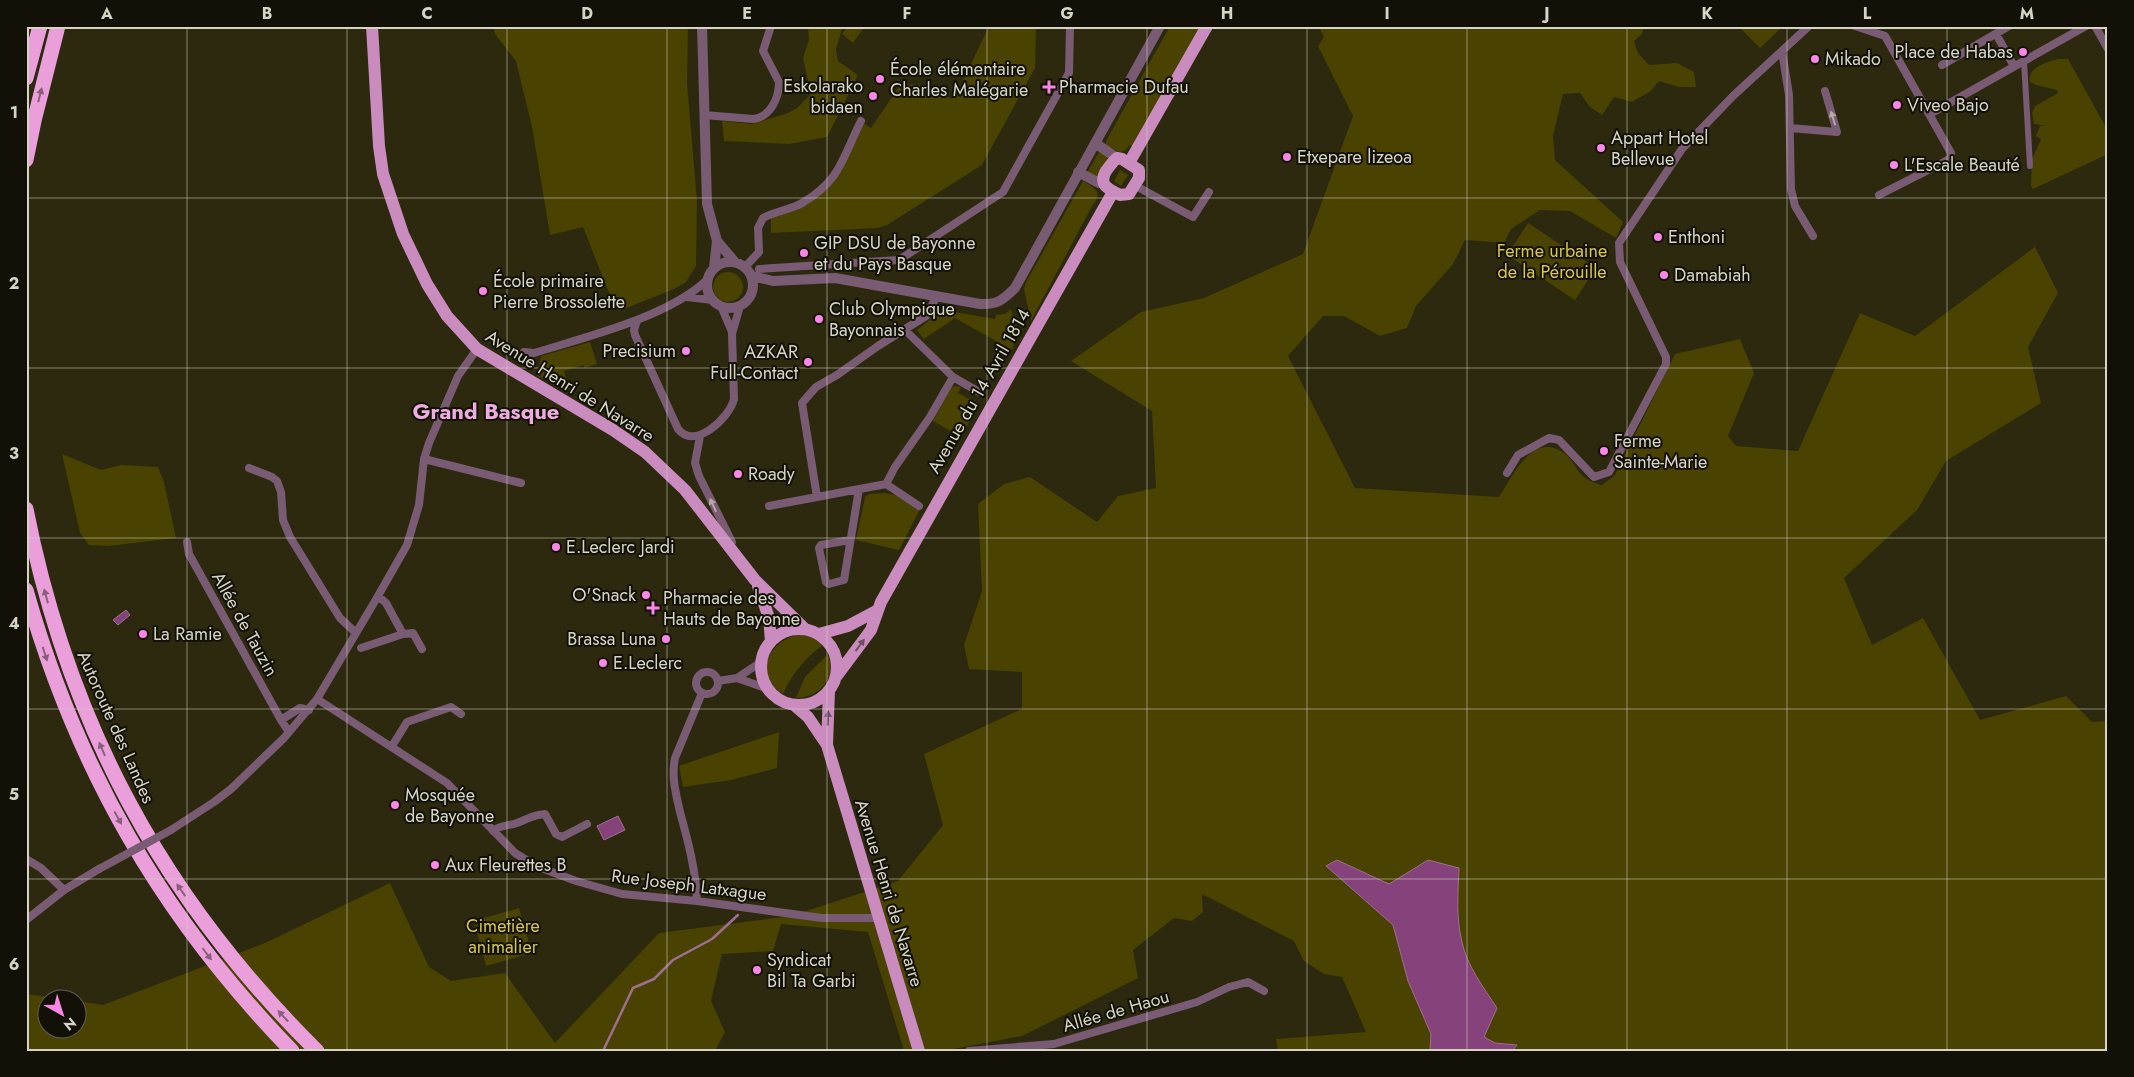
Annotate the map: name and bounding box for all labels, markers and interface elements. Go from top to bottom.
text: A [100,2,113,25]
text: B [262,2,272,25]
text: C [421,2,433,25]
text: D [581,2,593,25]
text: E [742,2,752,25]
text: F [903,2,911,25]
text: G [1060,2,1074,25]
text: H [1221,2,1233,25]
text: I [1384,2,1390,25]
text: J [1541,2,1550,25]
text: K [1701,2,1713,25]
text: L [1863,2,1872,25]
text: M [2020,2,2034,25]
place label: Place de Habas [1894,39,2013,65]
place label: Mikado [1825,46,1881,72]
marker: Place de Habas [2017,46,2029,58]
marker: Mikado [1809,53,1821,65]
place label: École élémentaire Charles Malégarie [890,56,1028,103]
place label: Eskolarako bidaen [783,73,863,120]
marker: École élémentaire Charles Malégarie [874,73,886,85]
place label: Pharmacie Dufau [1059,74,1189,100]
marker: Pharmacie Dufau [1043,81,1055,93]
one-way arrow [36,88,44,103]
marker: Eskolarako bidaen [867,90,879,102]
place label: Viveo Bajo [1907,92,1989,118]
marker: Viveo Bajo [1891,99,1903,111]
text: 1 [10,101,18,124]
one-way arrow [1828,110,1836,125]
place label: Appart Hotel Bellevue [1611,125,1708,172]
marker: Appart Hotel Bellevue [1595,142,1607,154]
place label: Etxepare lizeoa [1297,144,1412,170]
marker: Etxepare lizeoa [1281,151,1293,163]
place label: L'Escale Beauté [1904,152,2020,178]
marker: L'Escale Beauté [1888,159,1900,171]
place label: Enthoni [1668,224,1725,250]
place label: GIP DSU de Bayonne et du Pays Basque [814,230,976,277]
marker: Enthoni [1652,231,1664,243]
park label: Ferme urbaine de la Pérouille [1497,238,1607,285]
marker: GIP DSU de Bayonne et du Pays Basque [798,247,810,259]
place label: Damabiah [1674,262,1751,288]
place label: École primaire Pierre Brossolette [493,268,625,315]
marker: Damabiah [1658,269,1670,281]
text: 2 [9,272,19,295]
marker: École primaire Pierre Brossolette [477,285,489,297]
place label: Club Olympique Bayonnais [829,296,955,343]
street label: Avenue du 14 Avril 1814 [921,304,1037,478]
marker: Club Olympique Bayonnais [813,313,825,325]
street label: Avenue Henri de Navarre [481,323,659,449]
place label: Precisium [603,338,676,364]
place label: AZKAR Full-Contact [710,339,799,386]
marker: Precisium [680,345,692,357]
marker: AZKAR Full-Contact [802,356,814,368]
district label: Grand Basque [413,395,559,427]
place label: Ferme Sainte-Marie [1614,428,1707,475]
text: 3 [9,442,19,465]
marker: Ferme Sainte-Marie [1598,445,1610,457]
place label: Roady [748,461,795,487]
marker: Roady [732,468,744,480]
one-way arrow [708,498,716,512]
place label: E.Leclerc Jardi [566,534,675,560]
marker: E.Leclerc Jardi [550,541,562,553]
street label: Allée de Tauzin [205,567,285,681]
place label: O'Snack [572,582,636,608]
place label: Pharmacie des Hauts de Bayonne [663,585,800,632]
one-way arrow [42,589,50,604]
marker: O'Snack [640,589,652,601]
marker: Pharmacie des Hauts de Bayonne [647,602,659,614]
text: 4 [8,612,20,635]
place label: La Ramie [153,621,222,647]
place label: Brassa Luna [567,626,656,652]
marker: La Ramie [137,628,149,640]
marker: Brassa Luna [660,633,672,645]
one-way arrow [855,638,865,652]
one-way arrow [42,647,50,662]
street label: Autoroute des Landes [71,647,161,807]
place label: E.Leclerc [613,650,682,676]
marker: E.Leclerc [597,657,609,669]
one-way arrow [824,710,832,726]
one-way arrow [97,741,106,756]
place label: Mosquée de Bayonne [405,782,494,829]
text: 5 [9,783,19,806]
street label: Avenue Henri de Navarre [848,796,930,990]
marker: Mosquée de Bayonne [389,799,401,811]
one-way arrow [114,811,122,826]
place label: Aux Fleurettes B [445,852,567,878]
marker: Aux Fleurettes B [429,859,441,871]
street label: Rue Joseph Latxague [610,863,768,907]
one-way arrow [176,883,186,897]
park label: Cimetière animalier [466,913,540,960]
one-way arrow [201,947,212,960]
place label: Syndicat Bil Ta Garbi [767,947,856,994]
text: 6 [9,953,19,976]
marker: Syndicat Bil Ta Garbi [751,964,763,976]
street label: Allée de Haou [1060,983,1172,1039]
north arrow [38,990,88,1040]
one-way arrow [277,1010,289,1022]
text: N [60,1013,81,1035]

